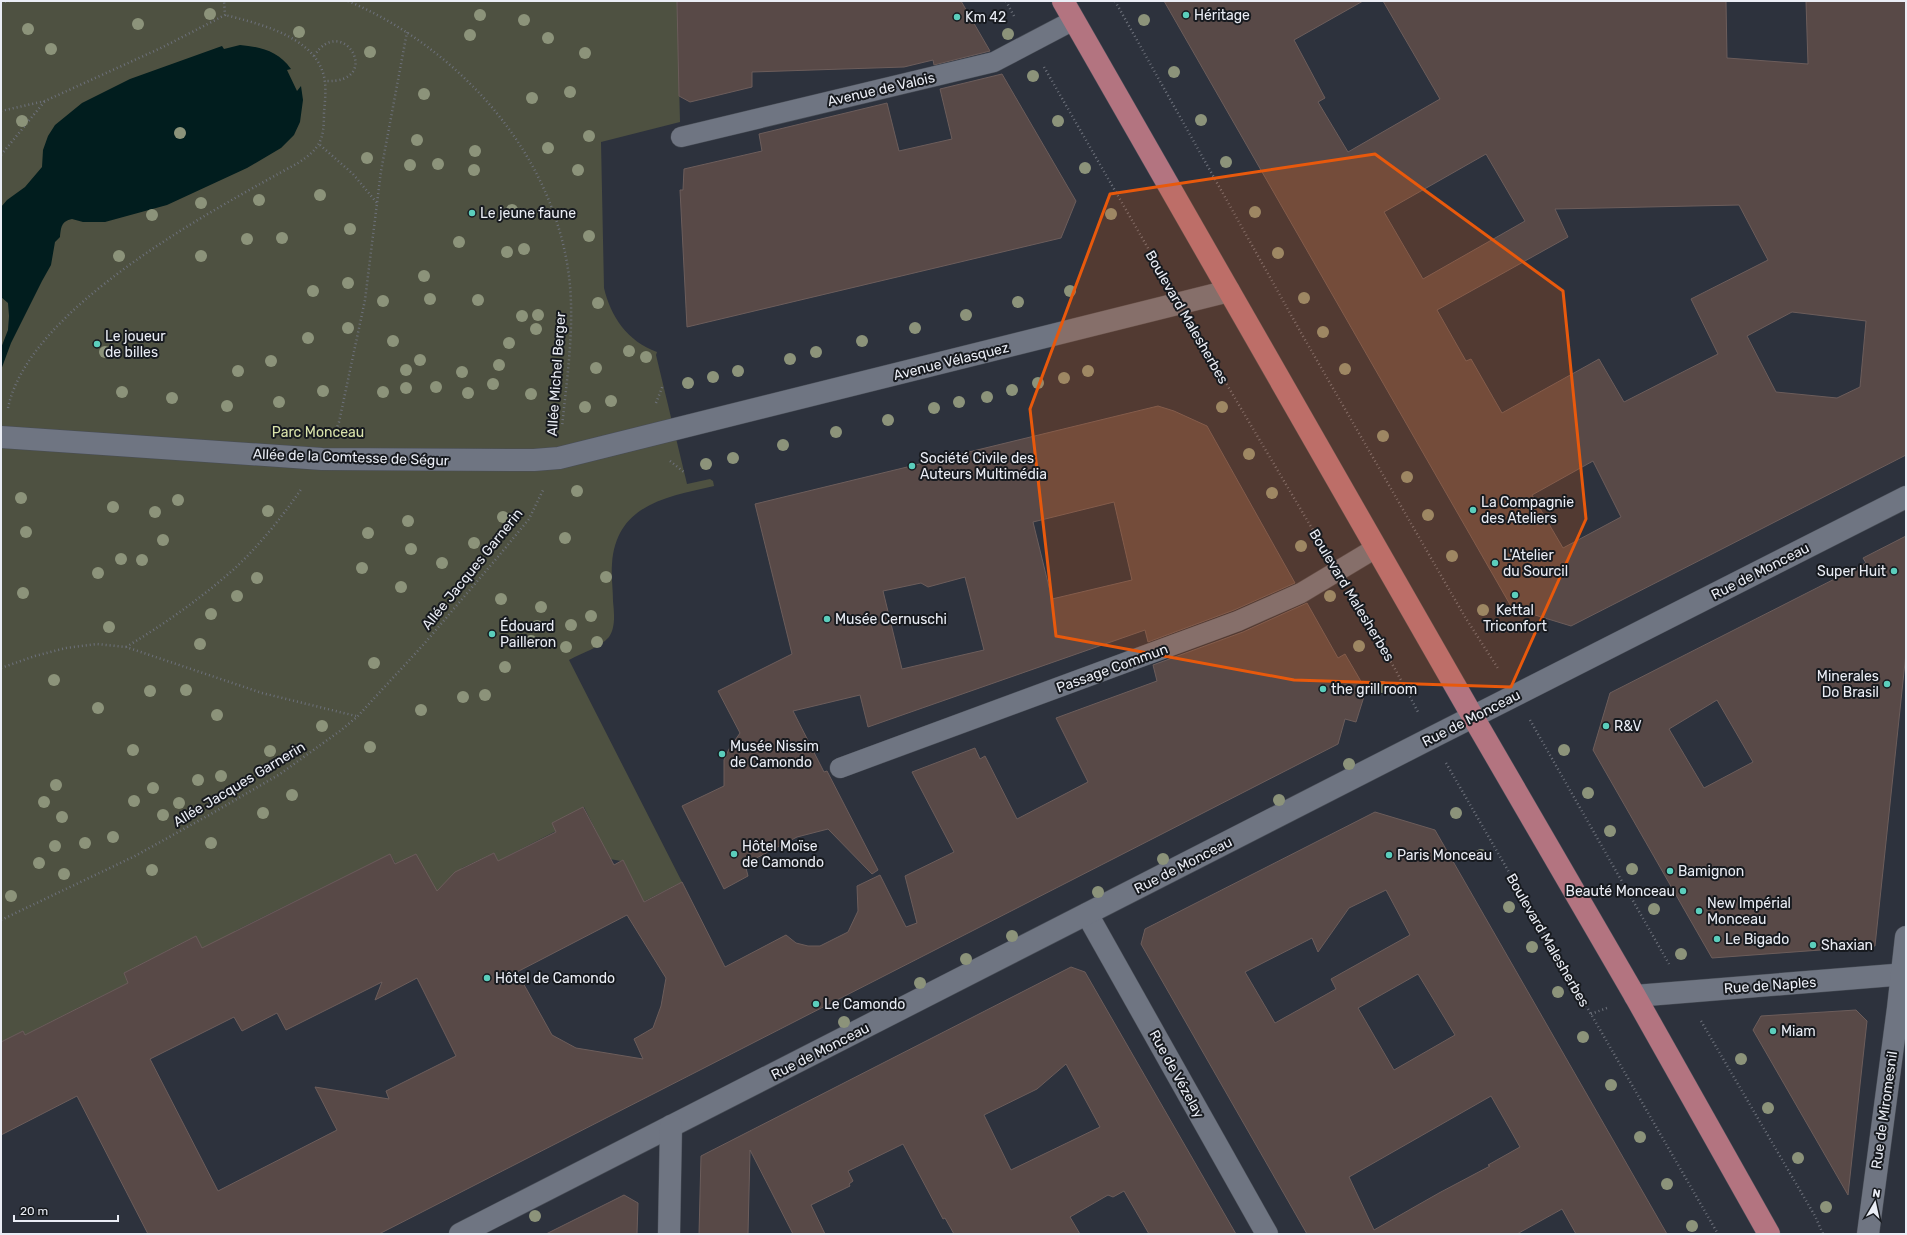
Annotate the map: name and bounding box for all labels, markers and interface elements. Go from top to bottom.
place label: Héritage [1194,7,1250,24]
place label: Km 42 [965,9,1006,26]
marker: Héritage [1181,10,1191,20]
marker: Km 42 [952,12,962,22]
street label: Avenue de Valois [826,69,937,110]
place label: Le jeune faune [480,205,576,222]
marker: Le jeune faune [467,208,477,218]
street label: Boulevard Malesherbes [1141,248,1232,387]
street label: Allée Michel Berger [544,311,569,437]
place label: Le joueur de billes [105,328,166,361]
marker: Le joueur de billes [92,339,102,349]
street label: Avenue Vélasquez [892,339,1011,384]
park label: Parc Monceau [272,424,364,441]
street label: Allée de la Comtesse de Ségur [253,446,450,469]
place label: Société Civile des Auteurs Multimédia [920,450,1047,483]
marker: Société Civile des Auteurs Multimédia [907,461,917,471]
place label: La Compagnie des Ateliers [1481,494,1574,527]
street label: Allée Jacques Garnerin [418,505,526,633]
marker: La Compagnie des Ateliers [1468,505,1478,515]
street label: Boulevard Malesherbes [1305,526,1398,664]
street label: Rue de Monceau [1708,539,1812,603]
place label: L'Atelier du Sourcil [1503,547,1568,580]
marker: L'Atelier du Sourcil [1490,558,1500,568]
place label: Super Huit [1817,563,1887,580]
marker: Super Huit [1889,566,1899,576]
marker: Kettal Triconfort [1510,590,1520,600]
place label: Kettal Triconfort [1483,602,1547,635]
place label: Musée Cernuschi [835,611,947,628]
marker: Musée Cernuschi [822,614,832,624]
place label: Édouard Pailleron [500,617,556,651]
marker: Édouard Pailleron [487,629,497,639]
street label: Passage Commun [1054,640,1170,697]
place label: Minerales Do Brasil [1817,668,1879,701]
marker: Minerales Do Brasil [1882,679,1892,689]
place label: the grill room [1331,681,1417,698]
marker: the grill room [1318,684,1328,694]
street label: Rue de Monceau [1419,686,1523,750]
place label: R&V [1614,718,1642,735]
marker: R&V [1601,721,1611,731]
street label: Allée Jacques Garnerin [170,738,308,831]
place label: Musée Nissim de Camondo [730,738,819,771]
marker: Musée Nissim de Camondo [717,749,727,759]
street label: Rue de Monceau [1131,833,1235,897]
place label: Hôtel Moïse de Camondo [742,838,824,871]
place label: Paris Monceau [1397,847,1492,864]
marker: Hôtel Moïse de Camondo [729,849,739,859]
marker: Paris Monceau [1384,850,1394,860]
place label: Bamignon [1678,863,1744,880]
marker: Bamignon [1665,866,1675,876]
street label: Boulevard Malesherbes [1502,871,1593,1010]
place label: Beauté Monceau [1566,883,1675,900]
marker: Beauté Monceau [1678,886,1688,896]
place label: New Impérial Monceau [1707,895,1791,928]
marker: New Impérial Monceau [1694,906,1704,916]
place label: Le Bigado [1725,931,1789,948]
marker: Le Bigado [1712,934,1722,944]
place label: Shaxian [1821,937,1873,954]
marker: Shaxian [1808,940,1818,950]
place label: Hôtel de Camondo [495,970,615,987]
marker: Hôtel de Camondo [482,973,492,983]
street label: Rue de Naples [1723,974,1817,997]
place label: Le Camondo [824,996,905,1013]
marker: Le Camondo [811,999,821,1009]
street label: Rue de Monceau [768,1019,872,1083]
place label: Miam [1781,1023,1816,1040]
marker: Miam [1768,1026,1778,1036]
street label: Rue de Vézelay [1145,1027,1208,1121]
street label: Rue de Miromesnil [1868,1050,1901,1170]
north arrow [1855,1183,1895,1223]
text: N [1872,1187,1881,1201]
scale bar [14,1197,118,1223]
text: 20 m [20,1204,48,1218]

